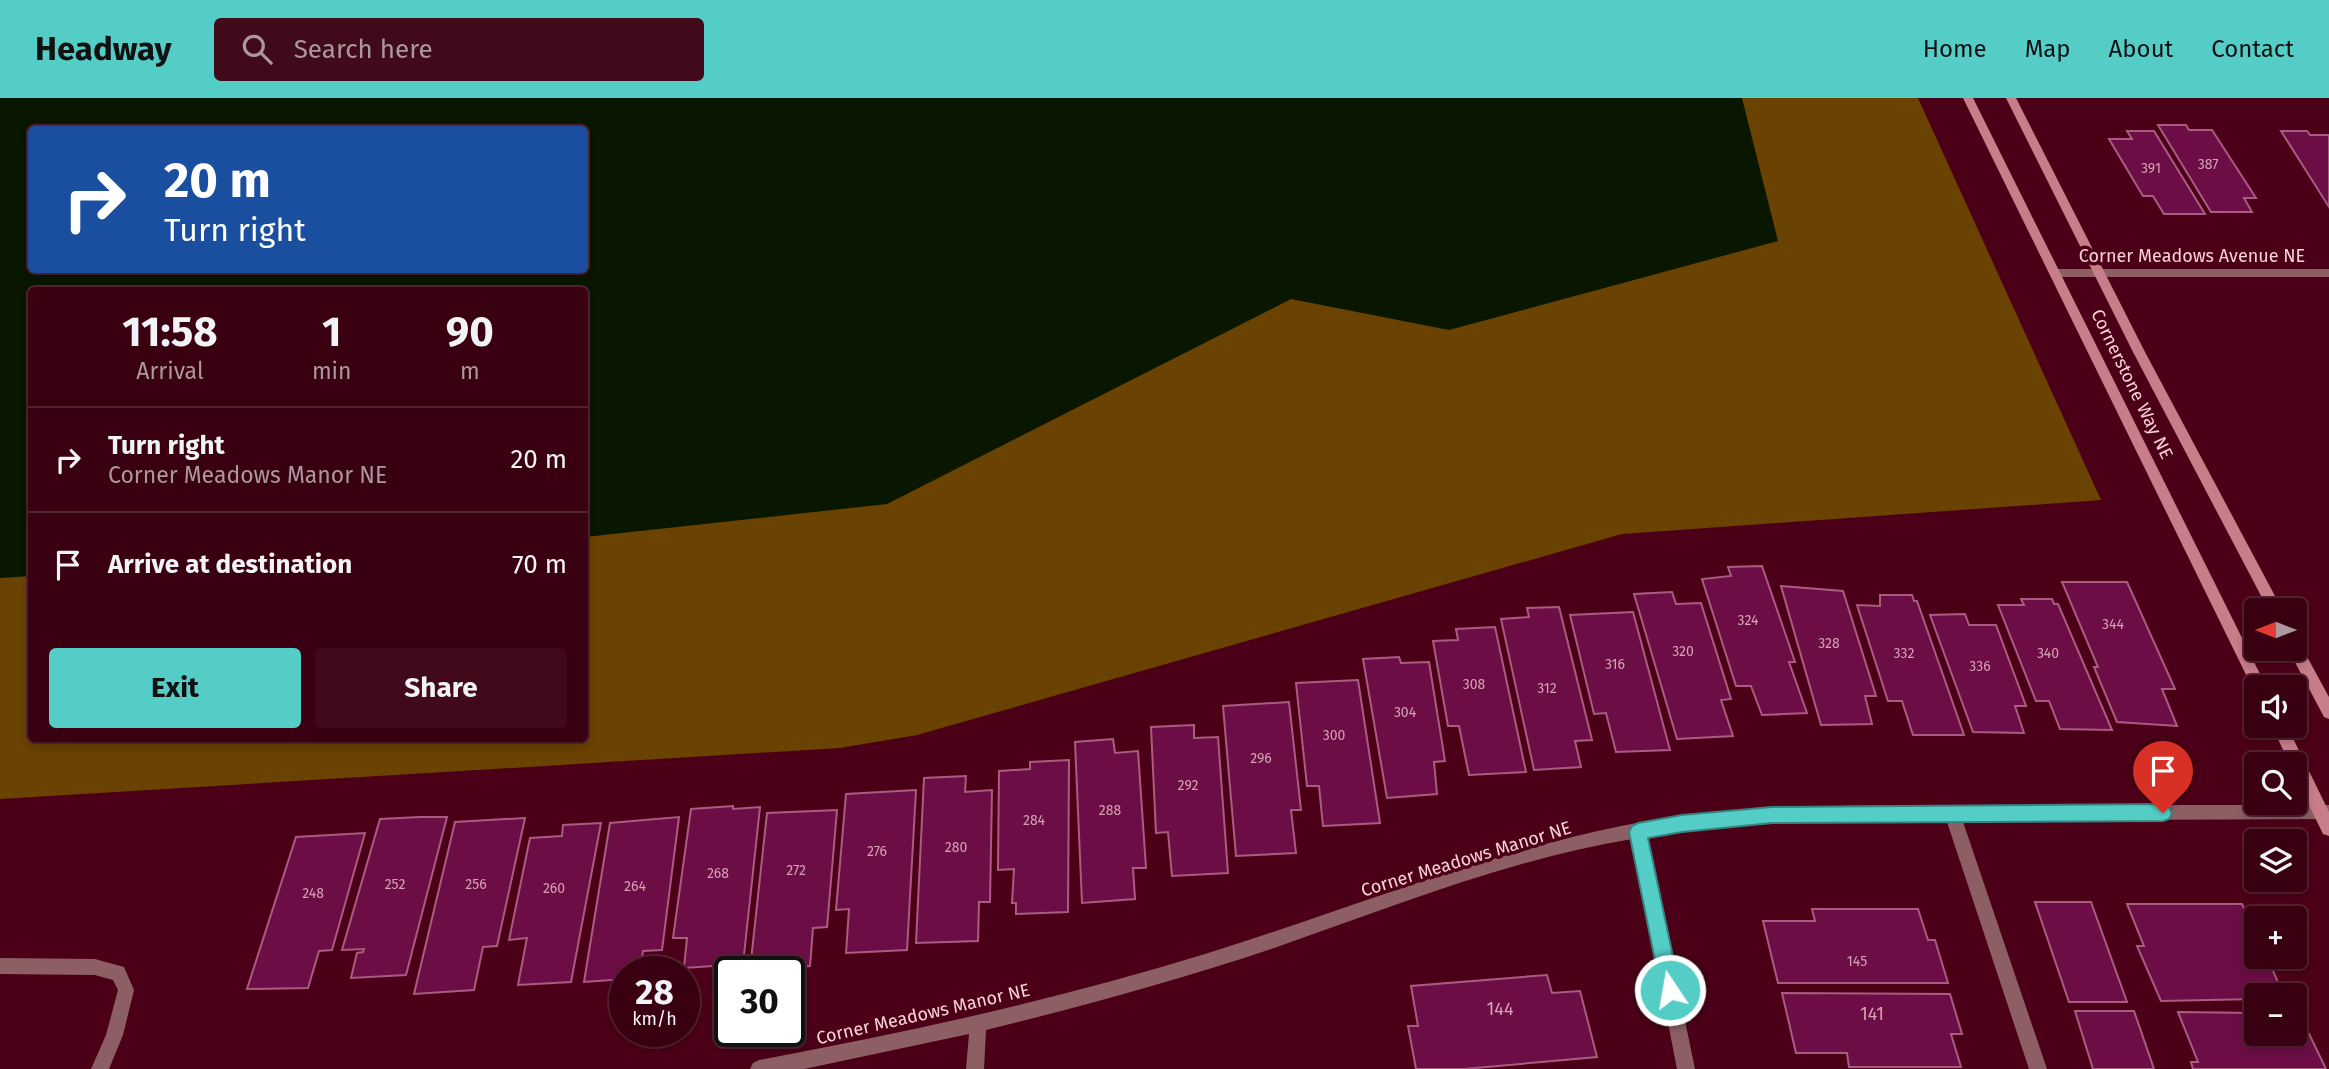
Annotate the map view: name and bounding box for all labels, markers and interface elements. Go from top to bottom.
search box [214,18,704,81]
text: Headway [35,29,172,69]
icon: search [238,30,276,68]
text: Search here [294,34,433,65]
text: Home [1923,35,1987,63]
text: Map [2025,35,2071,63]
text: About [2109,35,2173,63]
text: Contact [2211,35,2294,63]
text: 20 m [164,151,271,210]
icon: right [49,154,140,245]
house number: 387 [2198,156,2218,173]
house number: 391 [2141,160,2161,177]
text: Turn right [164,211,306,249]
street label: Corner Meadows Avenue NE [2079,245,2305,267]
street label: Cornerstone Way NE [2086,306,2178,462]
text: 11:58 [122,307,218,357]
text: 1 [322,307,341,357]
text: 90 [446,307,494,357]
text: Arrival [136,357,204,385]
text: min [312,357,352,385]
text: m [460,357,480,385]
text: Turn right [108,430,225,461]
icon: right [49,441,87,479]
text: 20 m [510,444,567,475]
text: Corner Meadows Manor NE [108,461,387,489]
icon: arrive [49,546,87,584]
text: Arrive at destination [108,549,352,580]
text: 70 m [512,549,567,580]
north arrow [2244,598,2306,662]
map controls [2244,598,2307,1046]
house number: 324 [1738,612,1759,629]
house number: 344 [2102,616,2124,633]
house number: 328 [1818,635,1840,652]
house number: 320 [1672,643,1694,660]
house number: 332 [1894,645,1914,662]
house number: 340 [2037,645,2059,662]
button: Exit [49,648,301,728]
button: Share [315,648,567,728]
house number: 316 [1605,656,1625,673]
house number: 336 [1969,658,1991,675]
button: sound [2244,675,2307,738]
house number: 308 [1463,676,1486,693]
house number: 312 [1537,680,1557,697]
house number: 304 [1394,704,1417,721]
house number: 300 [1323,727,1345,744]
pin [2133,741,2193,813]
house number: 296 [1250,750,1272,767]
icon: arrive [2144,752,2182,790]
button: search [2244,752,2307,815]
house number: 292 [1178,777,1198,794]
house number: 288 [1099,802,1121,819]
house number: 284 [1023,812,1046,829]
street label: Corner Meadows Manor NE [1358,817,1574,901]
button: layers [2244,829,2307,892]
house number: 280 [945,839,967,856]
house number: 276 [867,843,887,860]
house number: 272 [786,862,806,879]
house number: 268 [707,865,729,882]
house number: 252 [385,876,405,893]
house number: 256 [465,876,487,893]
house number: 264 [624,878,646,895]
house number: 260 [543,880,565,897]
house number: 248 [302,885,324,902]
button: + [2244,906,2307,969]
position arrow [1633,953,1707,1027]
house number: 145 [1847,953,1867,970]
speed limit sign: 30 [714,956,805,1047]
text: 28 [635,971,674,1013]
street label: Corner Meadows Manor NE [814,979,1032,1049]
button: − [2244,983,2307,1046]
house number: 144 [1487,998,1514,1020]
house number: 141 [1860,1003,1884,1025]
text: km/h [632,1008,677,1030]

